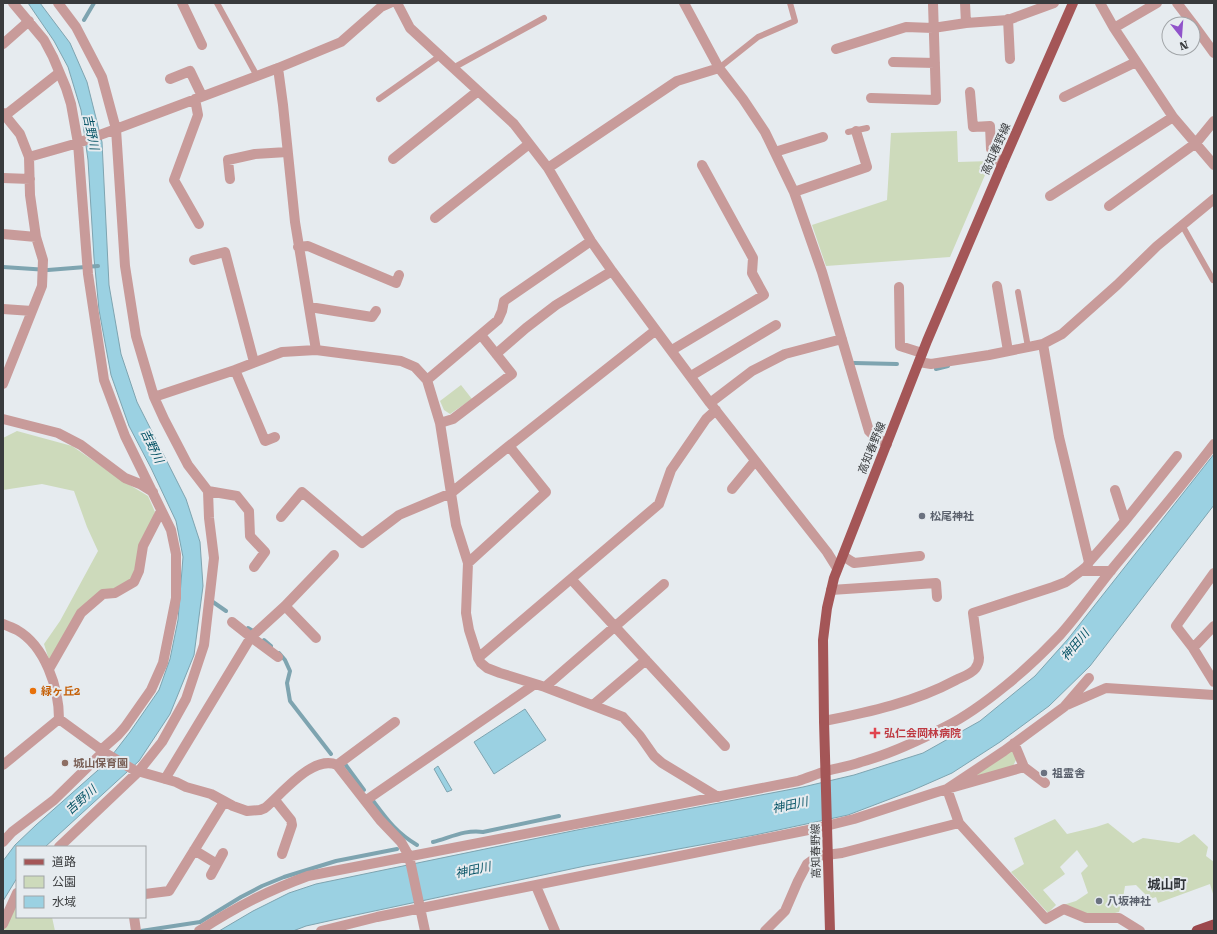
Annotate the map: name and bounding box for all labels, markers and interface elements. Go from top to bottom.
north arrow [1161,16,1201,56]
text: N [1177,38,1190,53]
water label: 吉野川 [80,113,102,153]
street label: 高知春野線 [979,121,1013,177]
street label: 高知春野線 [856,420,888,476]
water label: 吉野川 [138,427,167,467]
place label: 松尾神社 [930,510,974,523]
marker: 松尾神社 [917,511,927,521]
water label: 神田川 [1058,625,1093,663]
place label: 緑ヶ丘2 [41,685,80,698]
marker: 緑ヶ丘2 [28,686,38,696]
marker: 弘仁会岡林病院 [869,727,881,739]
place label: 弘仁会岡林病院 [884,727,961,740]
place label: 城山保育園 [73,757,128,770]
marker: 城山保育園 [60,758,70,768]
place label: 祖霊舎 [1052,767,1086,780]
marker: 祖霊舎 [1039,768,1049,778]
water label: 吉野川 [63,781,101,817]
water label: 神田川 [771,794,811,816]
street label: 高知春野線 [809,823,823,879]
legend [16,846,146,918]
text: 道路 [52,855,76,869]
water label: 神田川 [454,859,494,881]
text: 公園 [52,875,76,889]
district label: 城山町 [1147,877,1187,892]
text: 水域 [52,895,76,909]
place label: 八坂神社 [1107,895,1151,908]
marker: 八坂神社 [1094,896,1104,906]

